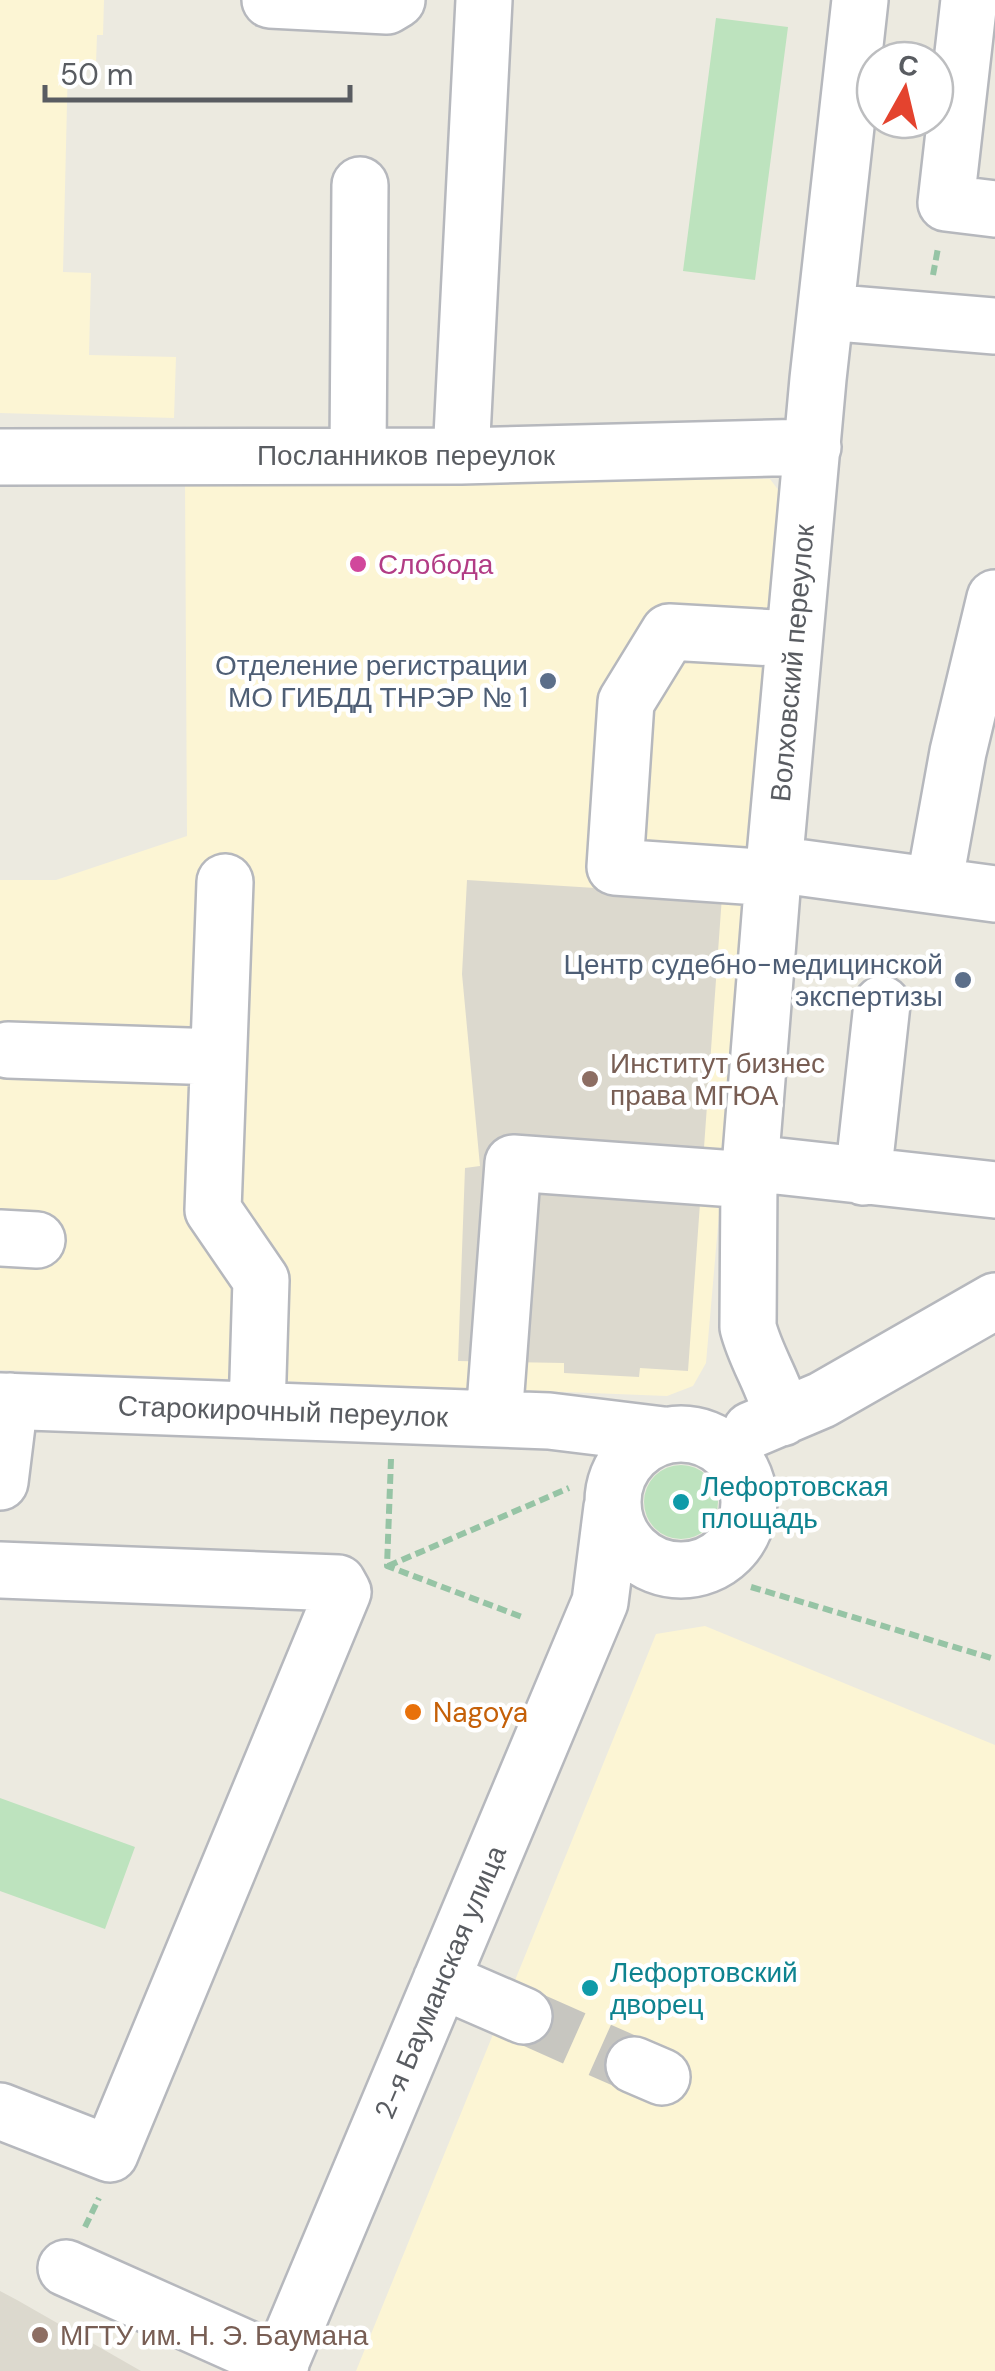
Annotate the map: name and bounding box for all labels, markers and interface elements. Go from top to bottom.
scale bar [45,40,350,102]
north arrow [855,40,955,140]
text: С [896,46,921,85]
text: 50 m [60,55,134,94]
street label: Посланников переулок [257,437,556,474]
street label: Волховский переулок [762,522,823,803]
place label: Слобода [378,546,494,583]
marker: Слобода [347,553,369,575]
place label: Отделение регистрации МО ГИБДД ТНРЭР № 1 [215,647,528,716]
marker: Отделение регистрации МО ГИБДД ТНРЭР № 1 [537,670,559,692]
place label: Центр судебно-медицинской экспертизы [563,946,943,1015]
marker: Центр судебно-медицинской экспертизы [952,969,974,991]
place label: Институт бизнес права МГЮА [610,1045,825,1114]
marker: Институт бизнес права МГЮА [579,1068,601,1090]
street label: Старокирочный переулок [117,1387,450,1436]
place label: Лефортовская площадь [701,1468,889,1537]
marker: Лефортовская площадь [670,1491,692,1513]
place label: Nagoya [433,1694,528,1731]
marker: Nagoya [402,1701,424,1723]
street label: 2-я Бауманская улица [366,1839,515,2125]
place label: Лефортовский дворец [610,1954,798,2023]
marker: Лефортовский дворец [579,1977,601,1999]
place label: МГТУ им. Н. Э. Баумана [60,2317,369,2354]
marker: МГТУ им. Н. Э. Баумана [29,2324,51,2346]

